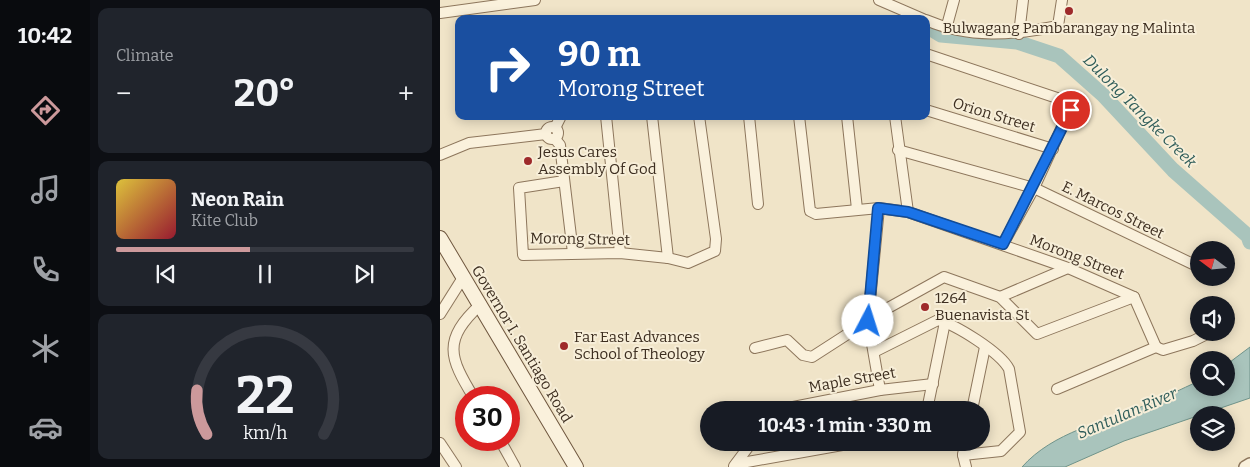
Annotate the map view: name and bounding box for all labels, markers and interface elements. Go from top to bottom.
marker: Bulwagang Pambarangay ng Malinta [1063,5,1075,17]
place label: Bulwagang Pambarangay ng Malinta [943,19,1195,37]
text: 10:42 [18,22,72,49]
text: 90 m [558,33,641,75]
icon: right [475,35,540,100]
text: Climate [116,46,174,65]
water label: Dulong Tangke Creek [1079,50,1201,172]
text: 20° [234,70,296,116]
text: Morong Street [558,75,704,102]
text: − [116,77,131,110]
text: + [398,77,414,110]
pin [1050,89,1092,131]
icon: directions [28,93,63,128]
street label: Orion Street [951,94,1038,136]
icon: arrive [1057,96,1085,124]
place label: Jesus Cares Assembly Of God [537,143,657,178]
marker: Jesus Cares Assembly Of God [522,155,534,167]
icon: music [28,172,63,207]
street label: E. Marcos Street [1059,177,1168,243]
text: Neon Rain [191,188,284,211]
text: Kite Club [191,211,258,230]
street label: Morong Street [530,229,631,249]
street label: Morong Street [1027,231,1127,283]
north arrow [1190,241,1235,286]
map controls [1190,241,1235,451]
icon: phone [28,252,63,287]
icon: previous [152,260,180,288]
icon: pause [251,260,279,288]
icon: next [350,260,378,288]
street label: Governor I. Santiago Road [468,262,576,426]
place label: 1264 Buenavista St [935,289,1030,324]
position arrow [841,294,893,346]
button: sound [1190,296,1235,341]
marker: 1264 Buenavista St [919,301,931,313]
place label: Far East Advances School of Theology [574,328,705,363]
icon: climate [28,331,63,366]
marker: Far East Advances School of Theology [558,340,570,352]
button: search [1190,351,1235,396]
street label: Maple Street [807,363,898,397]
text: 22 [236,364,294,427]
water label: Santulan River [1074,383,1181,443]
speed limit sign: 30 [455,386,520,451]
button: layers [1190,406,1235,451]
icon: car [28,410,63,445]
text: 10:43 · 1 min · 330 m [759,414,931,437]
text: km/h [243,422,287,444]

